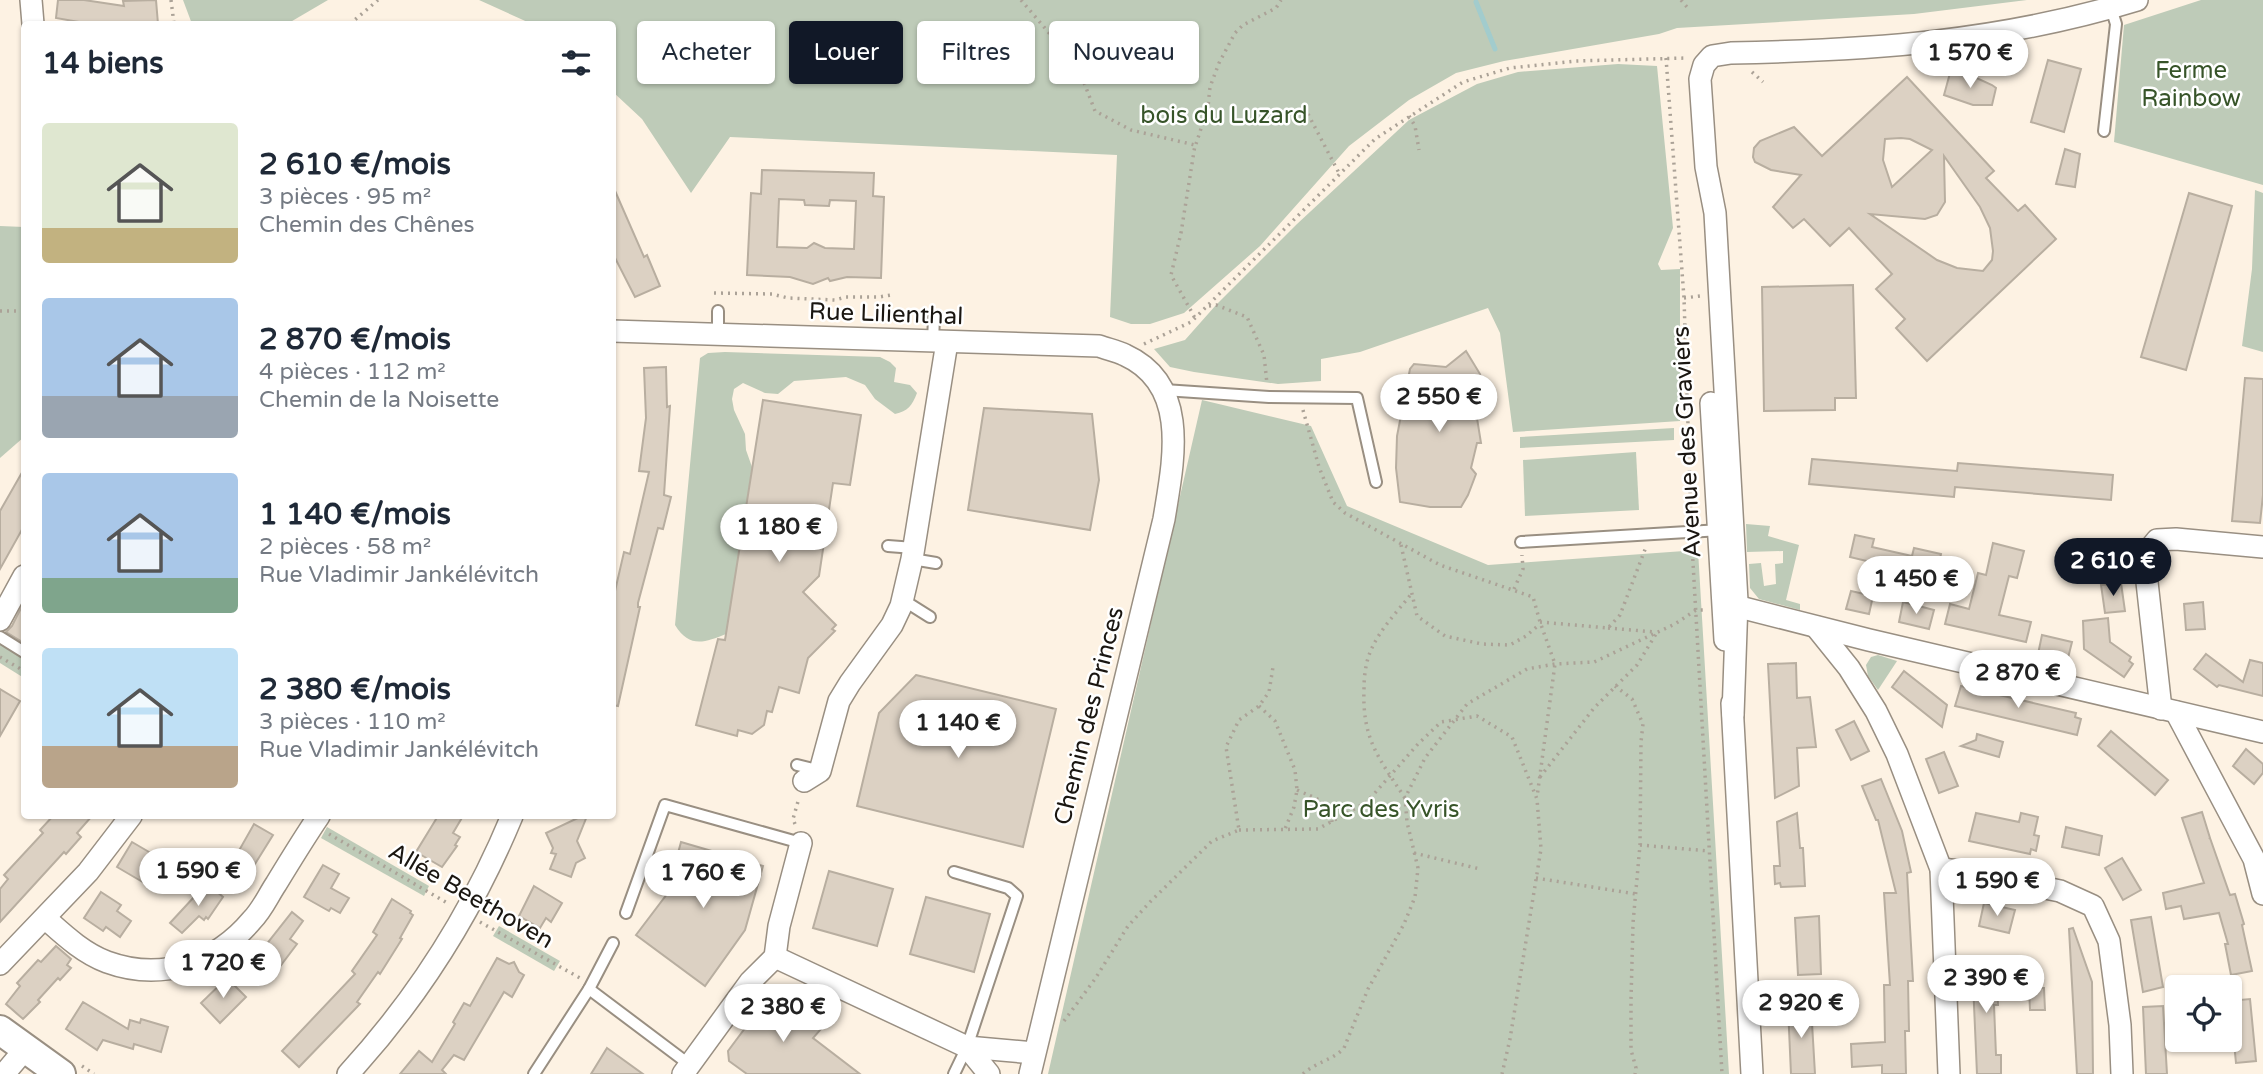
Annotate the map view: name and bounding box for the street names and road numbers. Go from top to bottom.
street label: Rue Lilienthal [808,297,964,331]
street label: Avenue des Graviers [1666,325,1708,559]
street label: Chemin des Princes [1048,604,1130,828]
street label: Allée Beethoven [383,837,559,955]

